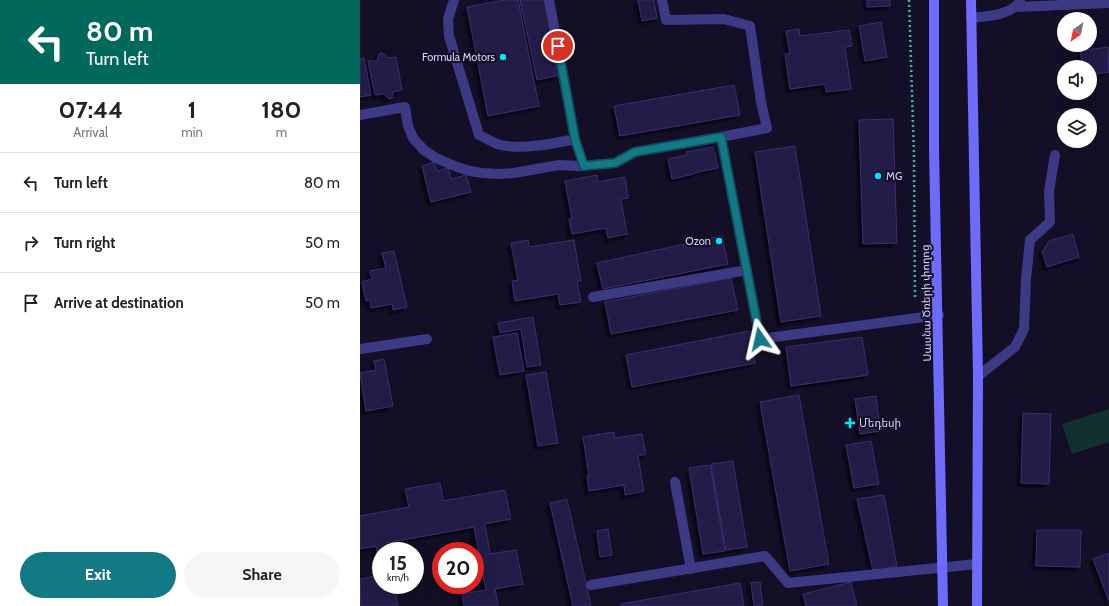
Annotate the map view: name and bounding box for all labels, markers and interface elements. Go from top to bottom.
north arrow [1057,12,1097,52]
map controls [1057,12,1097,148]
text: 80 m [86,14,153,48]
icon: left [20,16,72,68]
pin [541,29,575,63]
icon: arrive [547,35,569,57]
text: Turn left [86,48,149,70]
place label: Formula Motors [422,50,495,64]
marker: Formula Motors [498,52,508,62]
button: sound [1057,60,1097,100]
text: 07:44 [58,95,123,124]
text: 1 [188,95,196,124]
text: 180 [261,95,302,124]
button: layers [1057,108,1097,148]
text: Arrival [73,124,108,140]
text: min [181,124,203,140]
text: m [276,124,287,140]
place label: MG [886,169,902,183]
marker: MG [873,171,883,181]
icon: left [20,172,42,194]
text: Turn left [54,174,108,192]
text: 80 m [304,174,340,192]
icon: right [20,232,42,254]
text: Turn right [54,234,115,252]
text: 50 m [305,234,340,252]
place label: Ozon [685,234,711,248]
marker: Ozon [714,236,724,246]
street label: Սասնա Ծռերի փողոց [918,244,934,362]
icon: arrive [20,292,42,314]
text: Arrive at destination [54,294,184,312]
text: 50 m [305,294,340,312]
position arrow [739,318,781,360]
place label: Մեդեսի [859,416,901,430]
marker: Մեդեսի [844,417,856,429]
speed limit sign: 20 [432,542,484,594]
text: 15 [389,551,407,575]
button: Exit [20,552,176,598]
button: Share [184,552,340,598]
text: km/h [387,571,409,584]

